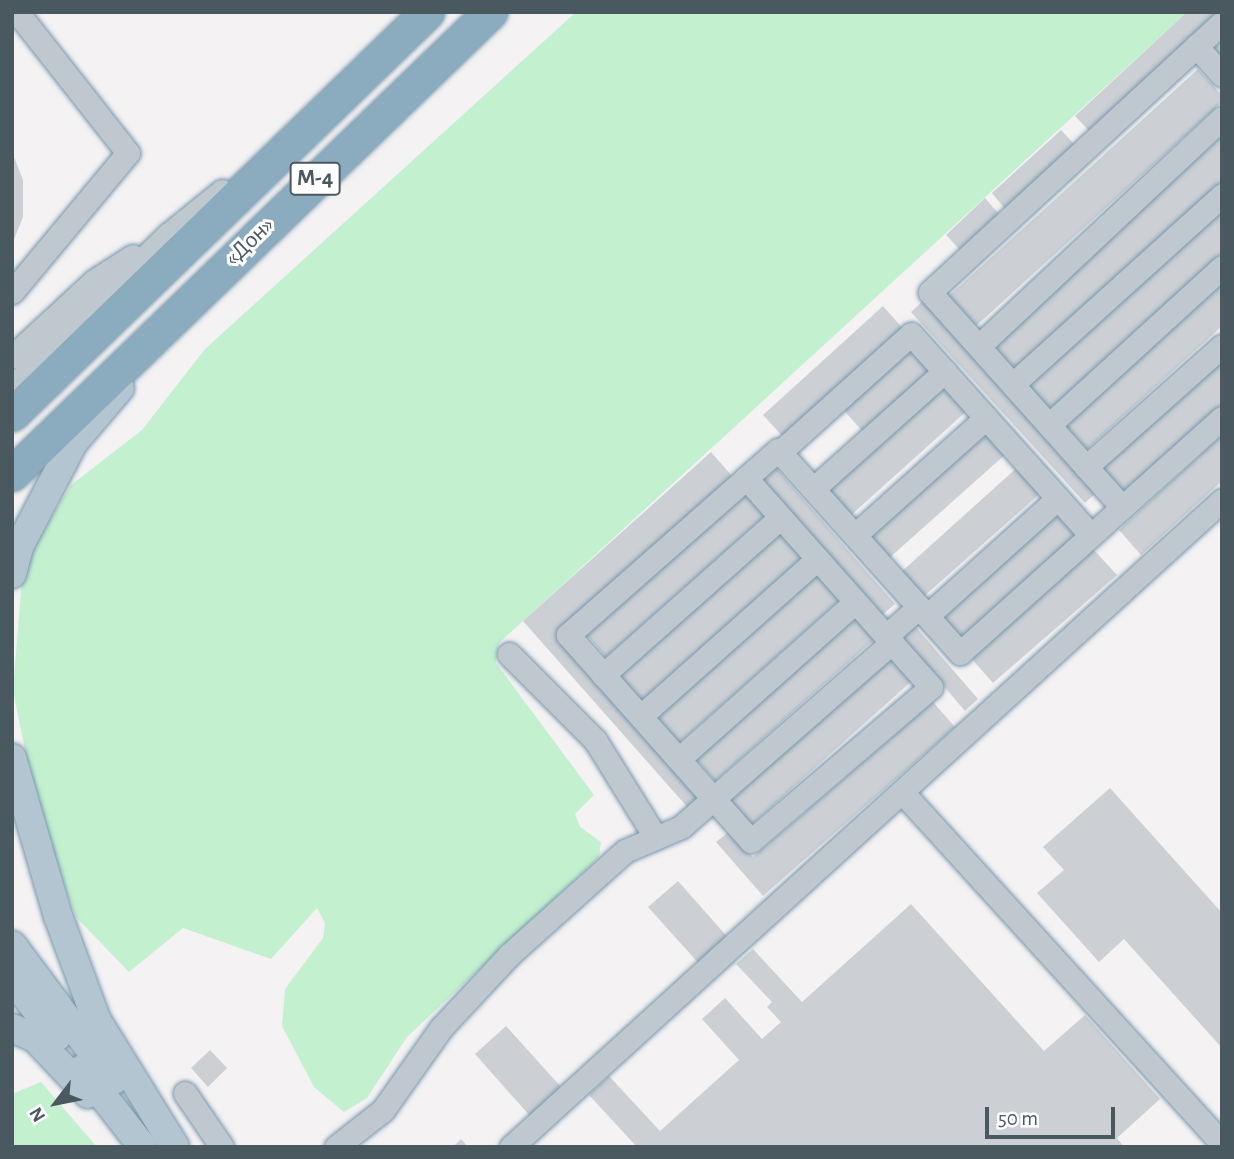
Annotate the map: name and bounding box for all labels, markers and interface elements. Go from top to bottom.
road number: М-4 [289,160,341,198]
street label: «Дон» [219,211,281,273]
north arrow [21,1068,91,1138]
scale bar [989,1092,1118,1136]
text: N [26,1104,49,1125]
text: 50 m [998,1108,1038,1129]

